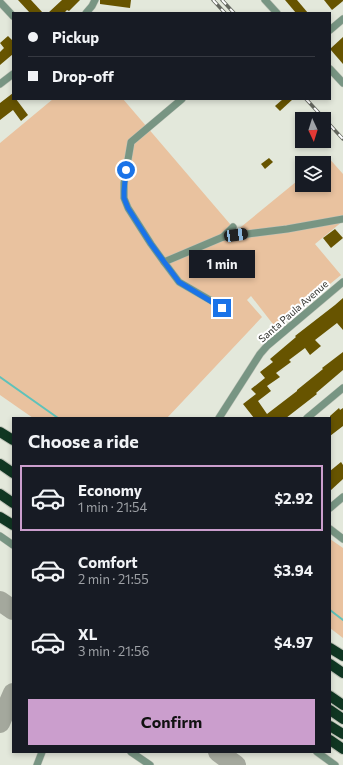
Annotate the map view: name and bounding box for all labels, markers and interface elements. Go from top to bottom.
text: Pickup [52,28,99,46]
text: Drop-off [52,67,114,85]
north arrow [295,112,331,148]
map controls [295,112,331,192]
button: layers [295,156,331,192]
route start [117,161,135,179]
car [223,227,249,243]
callout: 1 min [189,250,255,278]
text: 1 min [207,256,237,272]
street label: Santa Paula Avenue [256,278,330,344]
route end [213,299,231,317]
text: Choose a ride [28,430,139,452]
icon: car [30,480,66,516]
text: Economy [78,481,142,499]
text: $2.92 [274,489,313,507]
text: 1 min · 21:54 [78,499,147,515]
icon: car [30,552,66,588]
text: Comfort [78,553,138,571]
text: $3.94 [274,561,313,579]
text: 2 min · 21:55 [78,571,149,587]
icon: car [30,624,66,660]
text: XL [78,625,97,643]
text: $4.97 [274,633,313,651]
text: 3 min · 21:56 [78,643,149,659]
button: Confirm [28,699,315,745]

